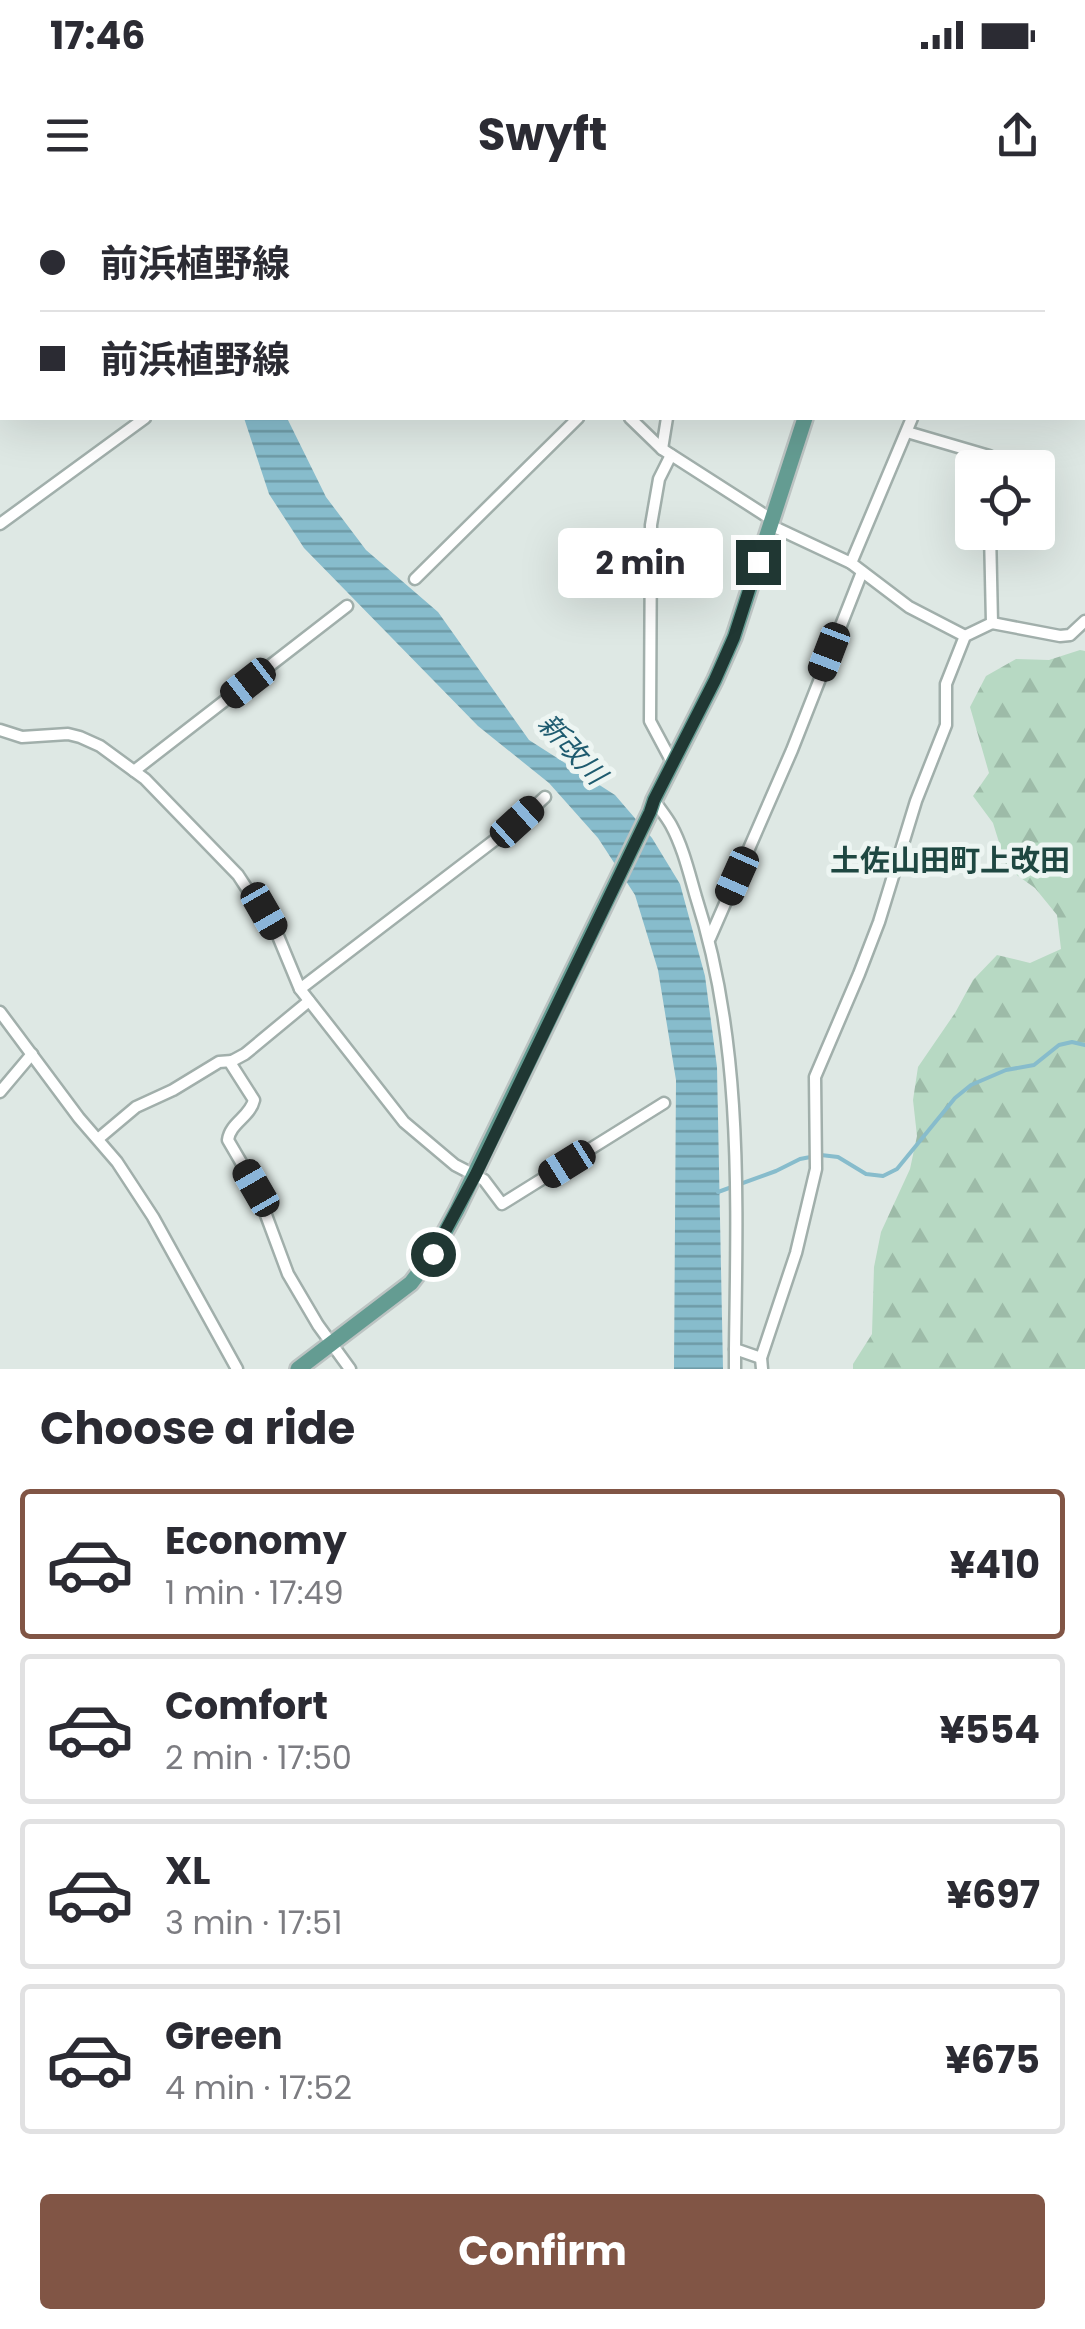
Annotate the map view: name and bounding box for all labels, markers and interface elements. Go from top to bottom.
text: 17:46 [50,9,145,62]
text: Swyft [478,103,607,166]
icon: menu [40,108,95,163]
icon: share [990,108,1045,163]
text: 前浜植野線 [100,237,290,290]
text: 前浜植野線 [100,333,290,386]
map controls [955,450,1055,550]
button: locate [955,450,1055,550]
callout: 2 min [558,527,723,597]
text: 2 min [596,540,685,585]
route end [736,540,781,585]
car [804,619,854,685]
car [215,653,281,713]
water label: 新改川 [529,705,617,795]
car [485,791,549,853]
district label: 土佐山田町上改田 [830,839,1070,882]
car [711,842,763,910]
car [236,878,292,944]
car [534,1135,600,1193]
car [228,1155,284,1221]
route start [411,1232,456,1277]
text: Choose a ride [40,1397,355,1460]
text: Economy [165,1514,347,1567]
icon: car [45,1519,135,1609]
text: ¥410 [950,1538,1040,1591]
text: 1 min · 17:49 [165,1570,344,1615]
text: Comfort [165,1679,328,1732]
icon: car [45,1684,135,1774]
text: ¥554 [939,1703,1040,1756]
text: 2 min · 17:50 [165,1735,352,1780]
text: XL [165,1844,210,1897]
icon: car [45,1849,135,1939]
text: ¥697 [947,1868,1040,1921]
text: 3 min · 17:51 [165,1900,342,1945]
text: Green [165,2009,283,2062]
icon: car [45,2014,135,2104]
text: ¥675 [945,2033,1040,2086]
text: 4 min · 17:52 [165,2065,352,2110]
button: Confirm [40,2194,1045,2309]

